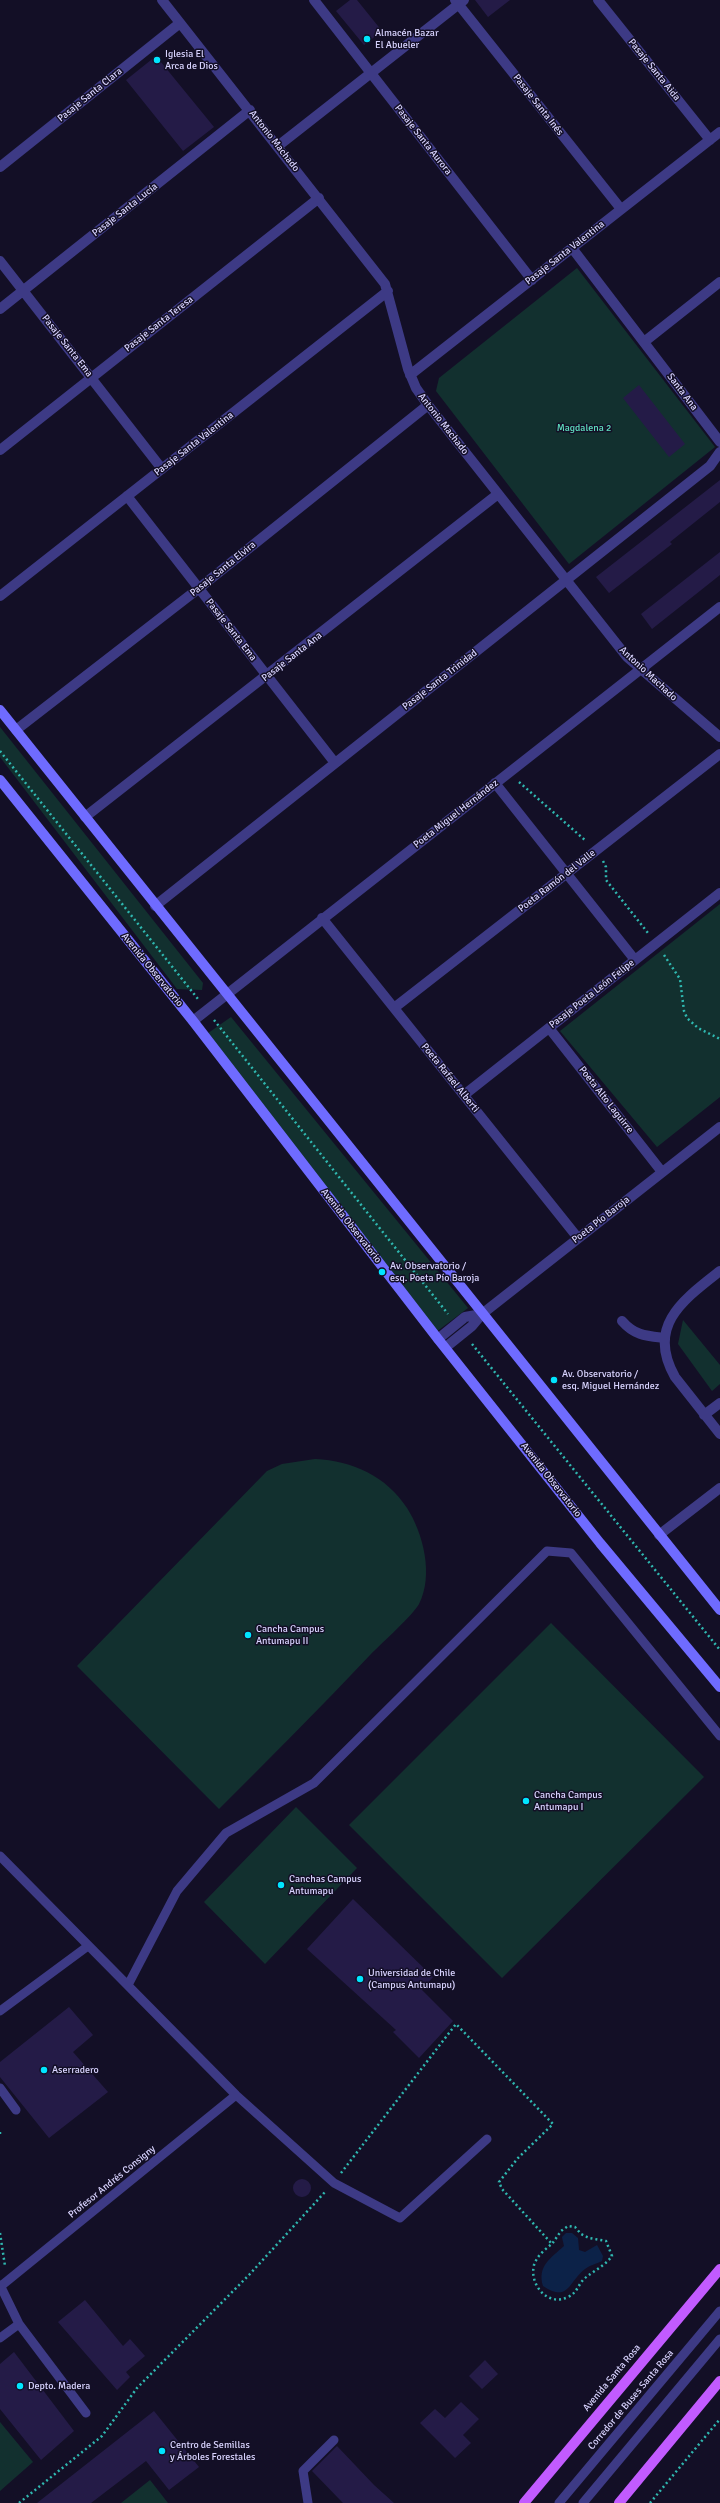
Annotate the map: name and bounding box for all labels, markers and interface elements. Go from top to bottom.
place label: Almacén Bazar El Abueler [375,27,439,50]
marker: Almacén Bazar El Abueler [362,34,372,44]
street label: Pasaje Santa Aida [625,37,683,103]
place label: Iglesia El Arca de Dios [165,48,218,72]
marker: Iglesia El Arca de Dios [152,55,162,65]
street label: Pasaje Santa Clara [55,65,125,125]
street label: Pasaje Santa Inés [510,72,566,138]
street label: Pasaje Santa Aurora [392,103,454,177]
street label: Antonio Machado [246,108,302,174]
street label: Pasaje Santa Lucía [90,181,160,239]
street label: Pasaje Santa Valentina [523,218,607,288]
street label: Pasaje Santa Teresa [122,293,196,355]
street label: Pasaje Santa Ema [39,313,95,379]
street label: Santa Ana [664,371,700,413]
street label: Antonio Machado [415,391,471,457]
street label: Pasaje Santa Valentina [152,409,236,479]
park label: Magdalena 2 [557,422,611,434]
street label: Pasaje Santa Elvira [188,539,258,599]
street label: Pasaje Santa Ema [203,597,259,663]
street label: Pasaje Santa Ana [259,630,325,684]
street label: Antonio Machado [617,644,679,704]
street label: Pasaje Santa Trinidad [400,647,480,713]
street label: Poeta Miguel Hernández [411,777,501,851]
street label: Poeta Ramón del Valle [516,847,598,915]
street label: Avenida Observatorio [119,931,185,1009]
street label: Pasaje Poeta León Felipe [547,957,637,1031]
street label: Poeta Rafael Alberti [418,1041,482,1115]
street label: Poeta Alto Laguirre [576,1064,636,1136]
street label: Avenida Observatorio [318,1186,384,1266]
street label: Poeta Pío Baroja [570,1194,632,1246]
place label: Av. Observatorio / esq. Poeta Pío Baroja [390,1260,479,1284]
marker: Av. Observatorio / esq. Poeta Pío Baroja [377,1267,387,1277]
place label: Av. Observatorio / esq. Miguel Hernández [562,1368,659,1392]
marker: Av. Observatorio / esq. Miguel Hernández [549,1375,559,1385]
street label: Avenida Observatorio [518,1440,584,1520]
place label: Cancha Campus Antumapu II [256,1623,324,1646]
marker: Cancha Campus Antumapu II [243,1630,253,1640]
place label: Cancha Campus Antumapu I [534,1789,602,1812]
marker: Cancha Campus Antumapu I [521,1796,531,1806]
place label: Canchas Campus Antumapu [289,1873,361,1896]
marker: Canchas Campus Antumapu [276,1880,286,1890]
place label: Universidad de Chile (Campus Antumapu) [368,1967,455,1990]
marker: Universidad de Chile (Campus Antumapu) [355,1974,365,1984]
place label: Aserradero [52,2064,99,2076]
marker: Aserradero [39,2065,49,2075]
street label: Profesor Andrés Consigny [66,2143,158,2221]
street label: Avenida Santa Rosa [581,2342,643,2414]
street label: Corredor de Buses Santa Rosa [586,2347,676,2453]
place label: Depto. Madera [28,2380,90,2392]
marker: Depto. Madera [15,2381,25,2391]
place label: Centro de Semillas y Árboles Forestales [170,2439,255,2462]
marker: Centro de Semillas y Árboles Forestales [157,2446,167,2456]

